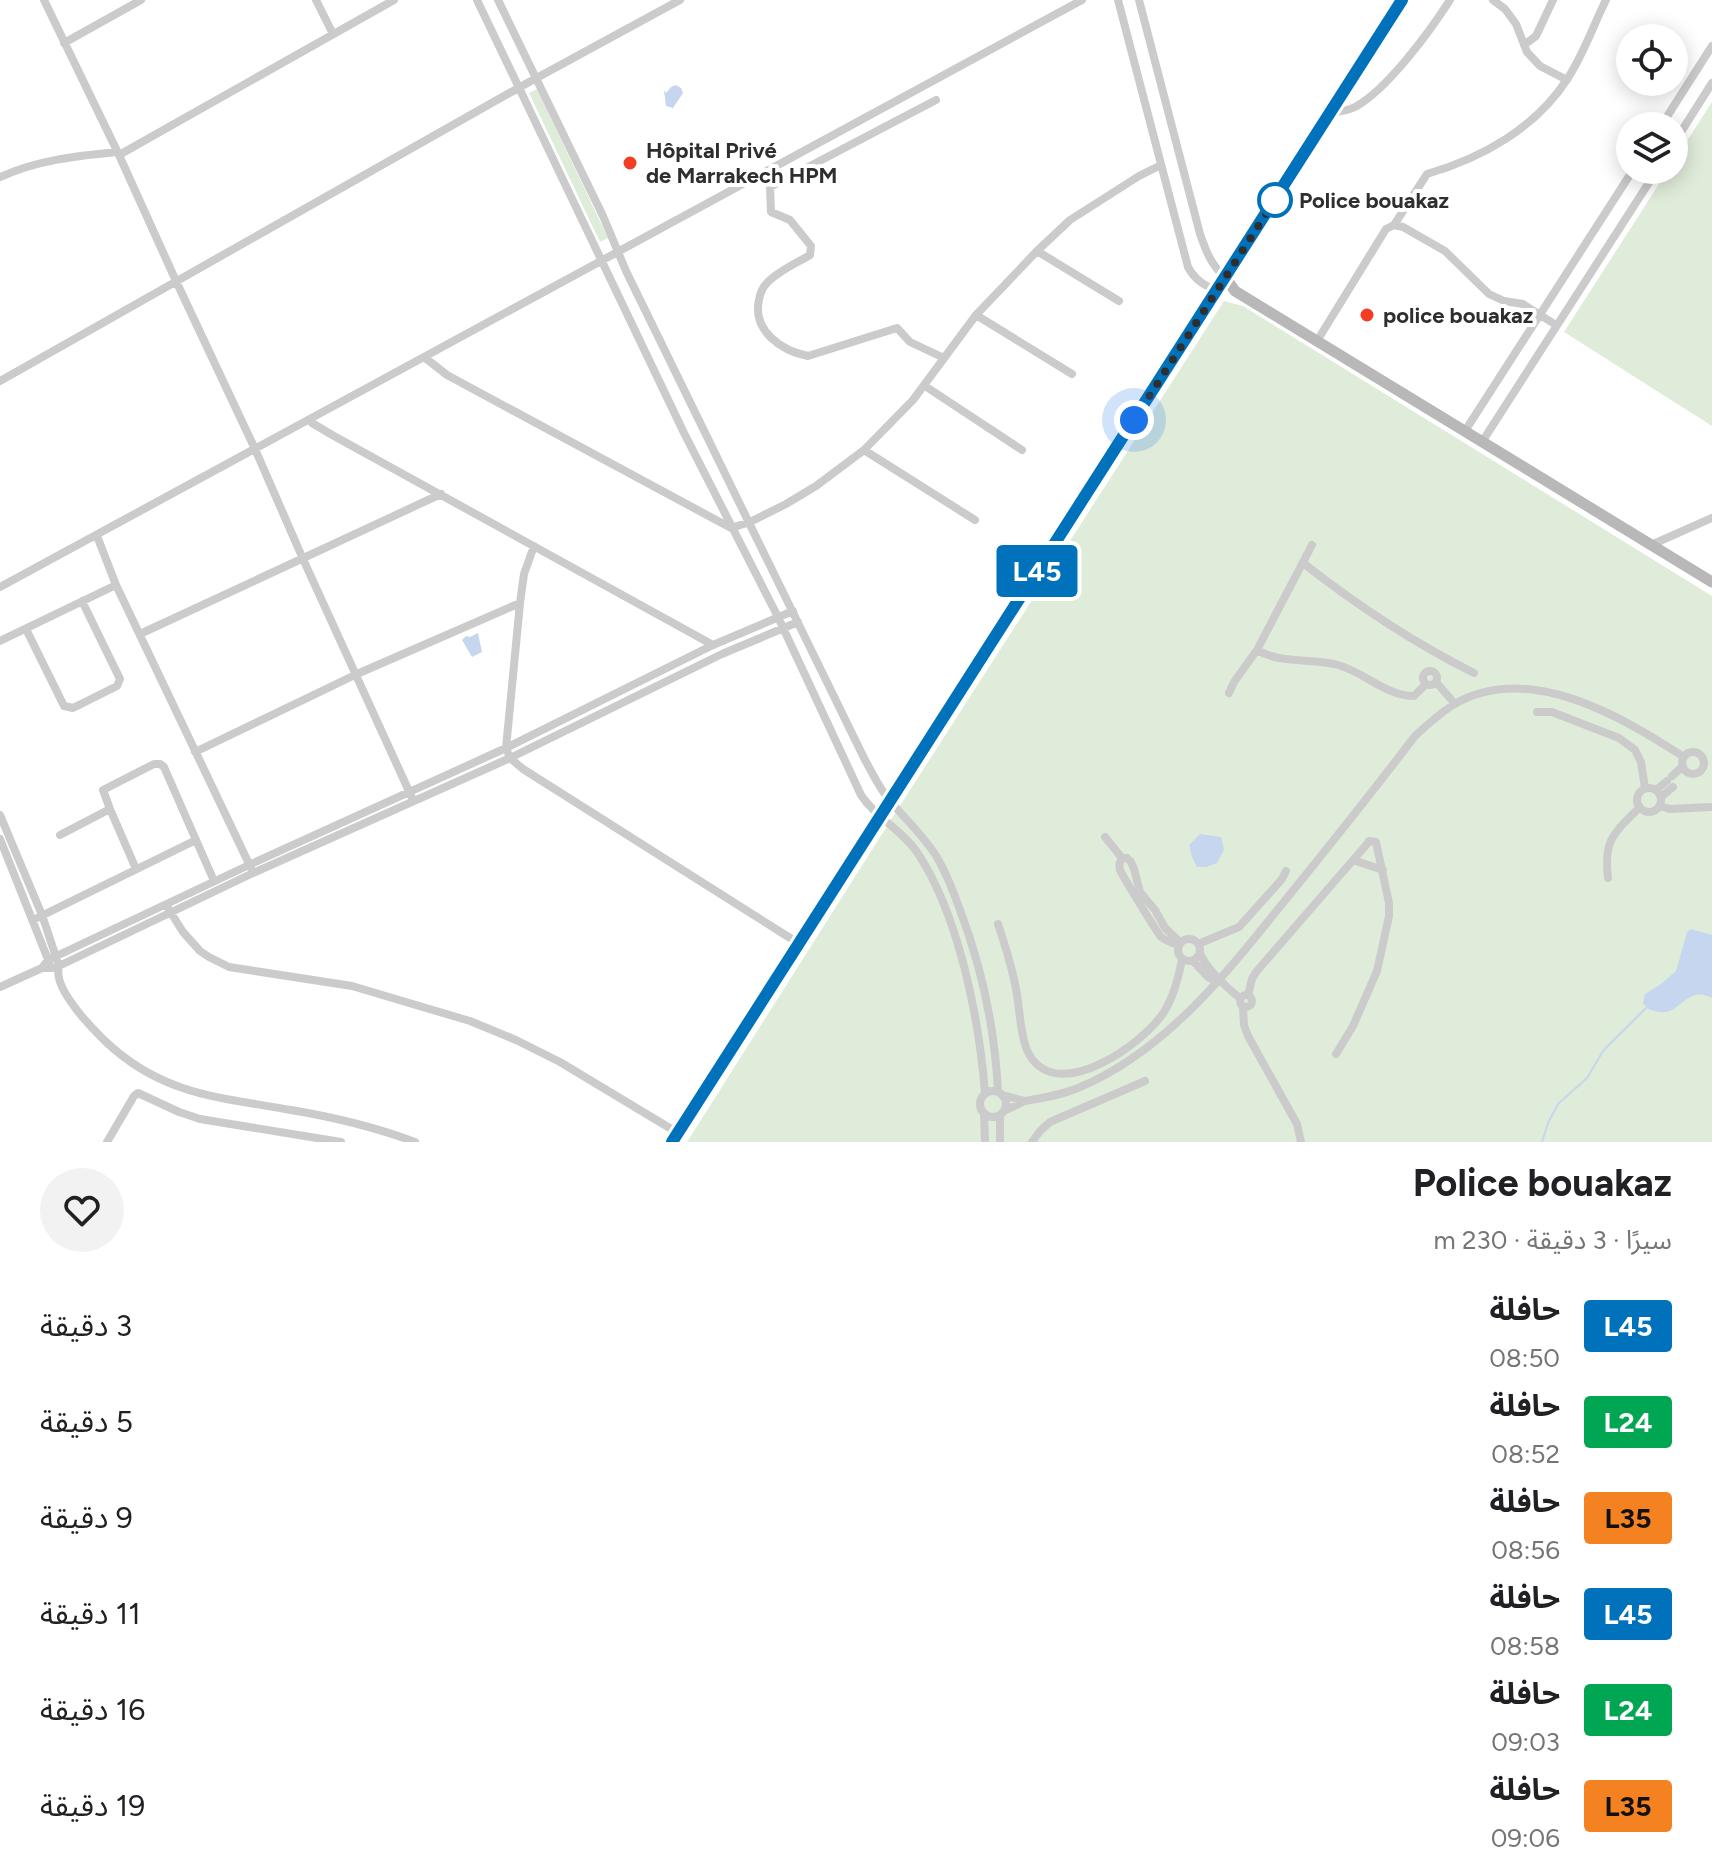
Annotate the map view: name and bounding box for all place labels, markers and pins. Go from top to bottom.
place label: Hôpital Privé de Marrakech HPM [646,137,837,189]
marker: Hôpital Privé de Marrakech HPM [621,154,639,172]
marker: Police bouakaz [1258,183,1292,217]
place label: Police bouakaz [1299,187,1449,214]
place label: police bouakaz [1383,302,1533,329]
marker: police bouakaz [1358,306,1376,324]

